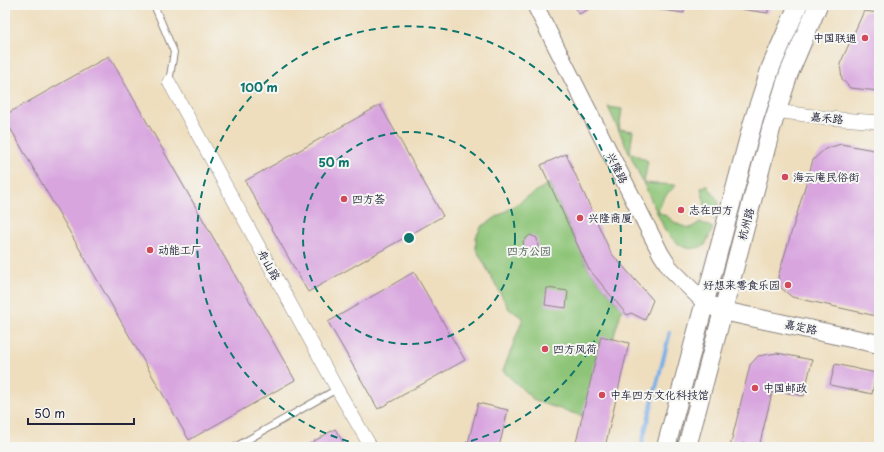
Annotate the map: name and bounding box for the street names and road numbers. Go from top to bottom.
street label: 嘉禾路 [810,107,844,128]
street label: 兴隆路 [602,149,633,186]
street label: 杭州路 [733,206,758,242]
street label: 舟山路 [254,246,285,283]
street label: 嘉定路 [783,315,819,338]

